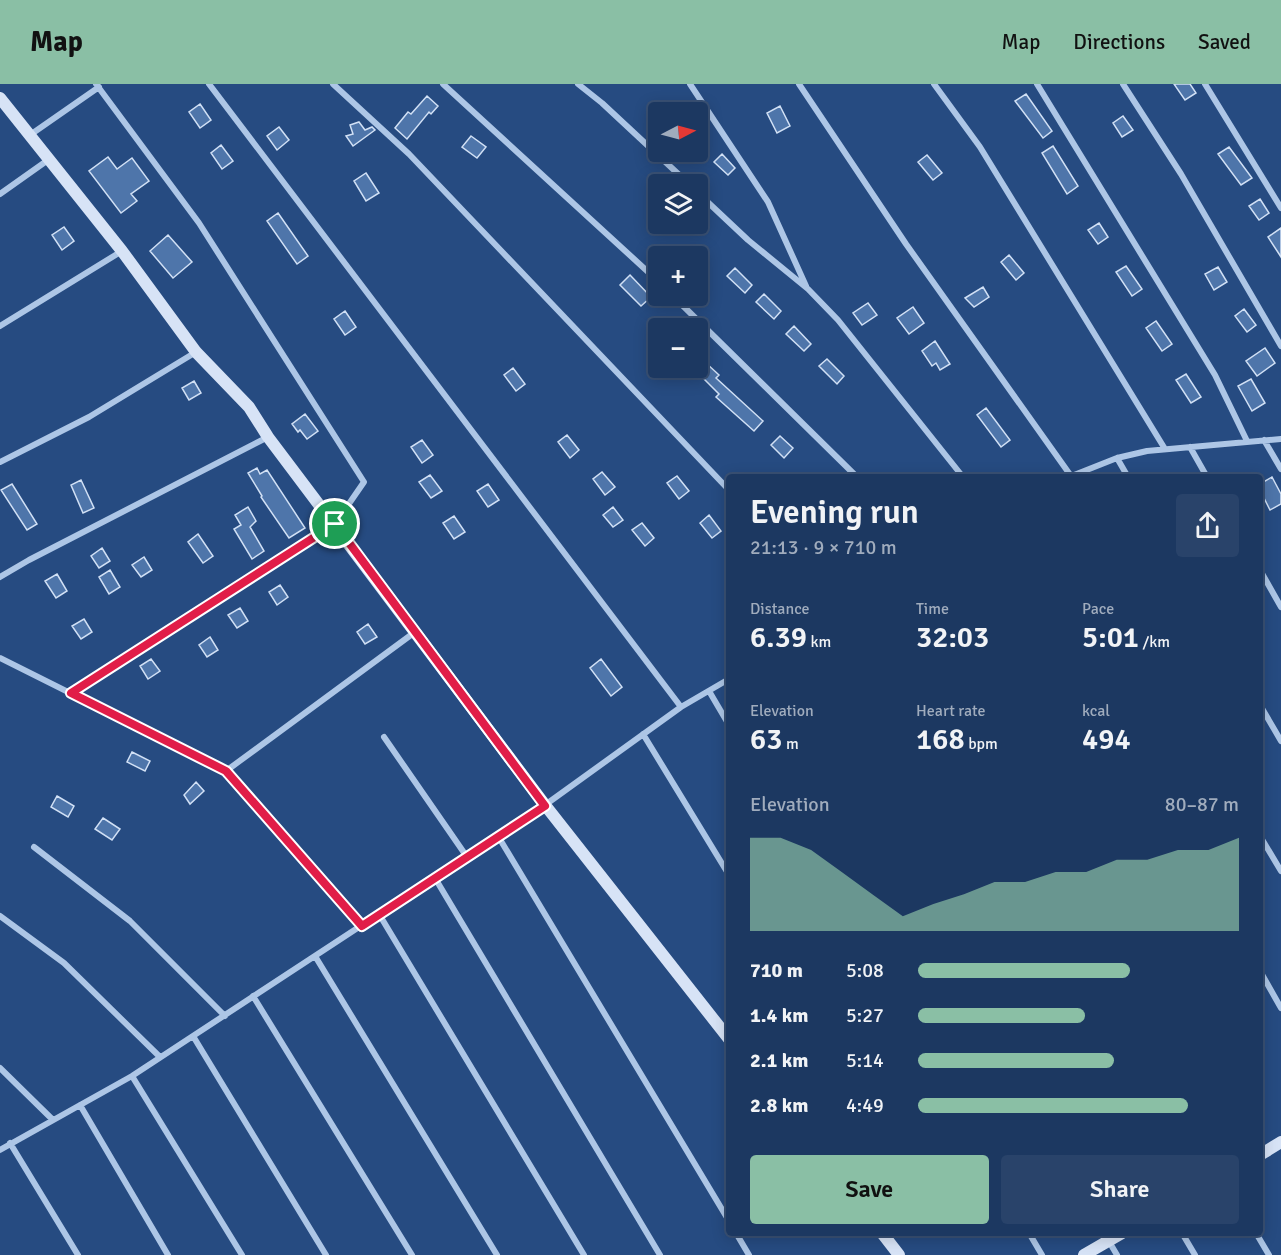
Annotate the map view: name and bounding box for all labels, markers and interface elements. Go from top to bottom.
text: Map [30,25,83,59]
text: Map [1002,29,1040,55]
text: Directions [1073,29,1165,55]
text: Saved [1198,29,1251,55]
north arrow [648,102,708,162]
map controls [648,102,708,378]
button: layers [648,174,708,234]
button: + [648,246,708,306]
button: − [648,318,708,378]
text: Evening run [750,492,919,533]
button: share [1176,494,1239,557]
pin [309,498,360,549]
icon: arrive [318,507,351,540]
text: 21:13 · 9 × 710 m [750,535,897,560]
text: Distance [750,599,810,619]
text: Time [916,599,949,619]
text: Pace [1082,599,1114,619]
text: 6.39 [750,619,807,656]
text: 32:03 [916,619,989,656]
text: 5:01 [1082,619,1139,656]
text: km [807,632,831,652]
text: /km [1139,632,1170,652]
text: Elevation [750,701,814,721]
text: Heart rate [916,701,985,721]
text: kcal [1082,701,1110,721]
text: 63 [750,721,782,758]
text: 168 [916,721,965,758]
text: 494 [1082,721,1131,758]
text: m [782,734,799,754]
text: bpm [965,734,998,754]
text: Elevation [750,792,830,817]
text: 80–87 m [1165,792,1239,817]
text: 710 m [750,958,803,983]
text: 5:08 [846,958,884,983]
text: 1.4 km [750,1003,808,1028]
text: 5:27 [846,1003,884,1028]
text: 2.1 km [750,1048,808,1073]
text: 5:14 [846,1048,884,1073]
text: 2.8 km [750,1093,808,1118]
text: 4:49 [846,1093,884,1118]
button: Save [750,1155,989,1224]
button: Share [1001,1155,1239,1224]

